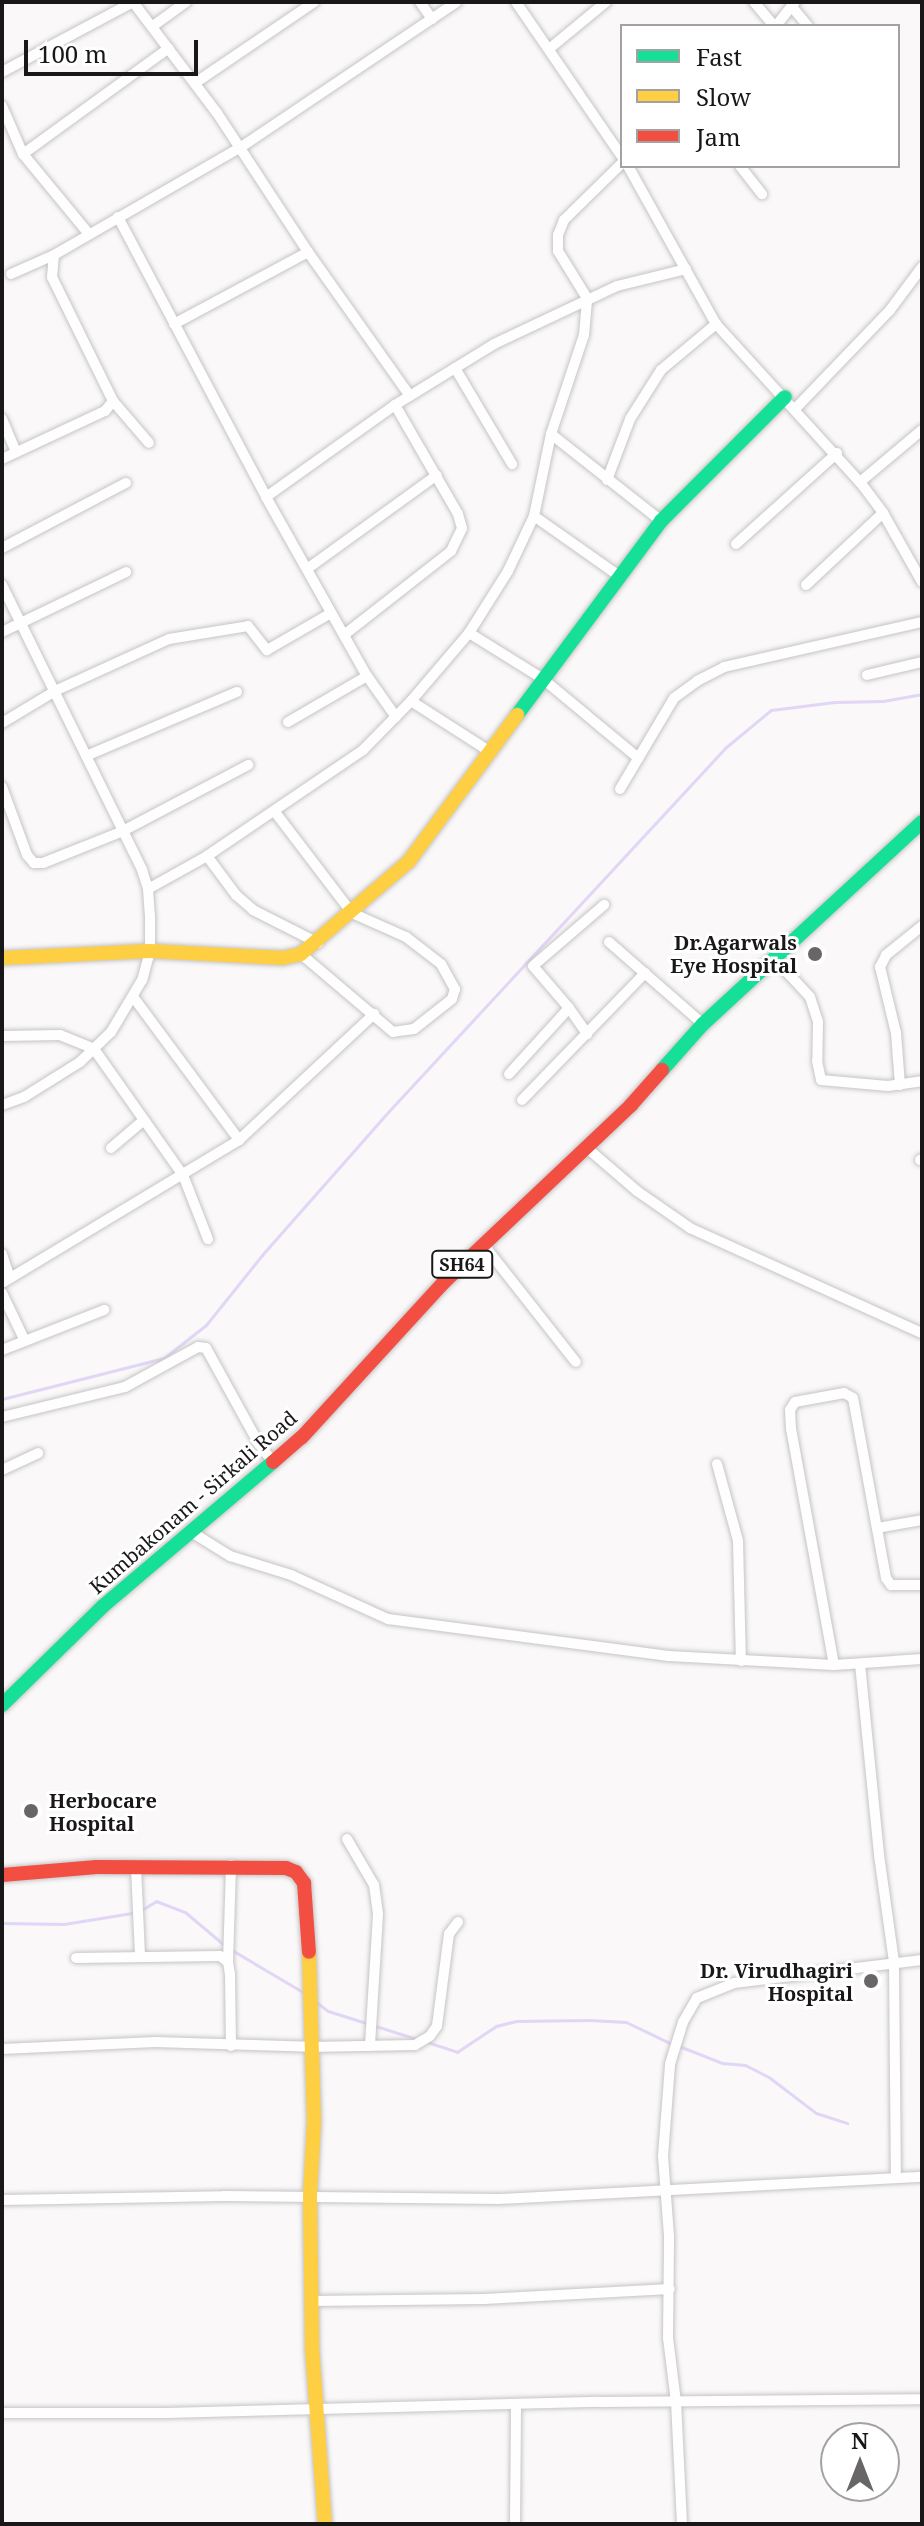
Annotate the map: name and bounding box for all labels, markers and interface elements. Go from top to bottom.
scale bar [28,24,202,74]
legend [620,24,900,168]
text: 100 m [38,37,107,70]
text: Fast [696,40,742,73]
text: Slow [696,80,751,113]
text: Jam [696,120,741,153]
place label: Dr.Agarwals Eye Hospital [670,930,797,977]
marker: Dr.Agarwals Eye Hospital [804,943,826,965]
road number: SH64 [430,1250,494,1278]
street label: Kumbakonam - Sirkali Road [84,1405,302,1599]
place label: Herbocare Hospital [49,1788,157,1835]
marker: Herbocare Hospital [20,1800,42,1822]
place label: Dr. Virudhagiri Hospital [700,1958,853,2005]
marker: Dr. Virudhagiri Hospital [860,1970,882,1992]
north arrow [820,2422,900,2502]
text: N [851,2425,869,2455]

